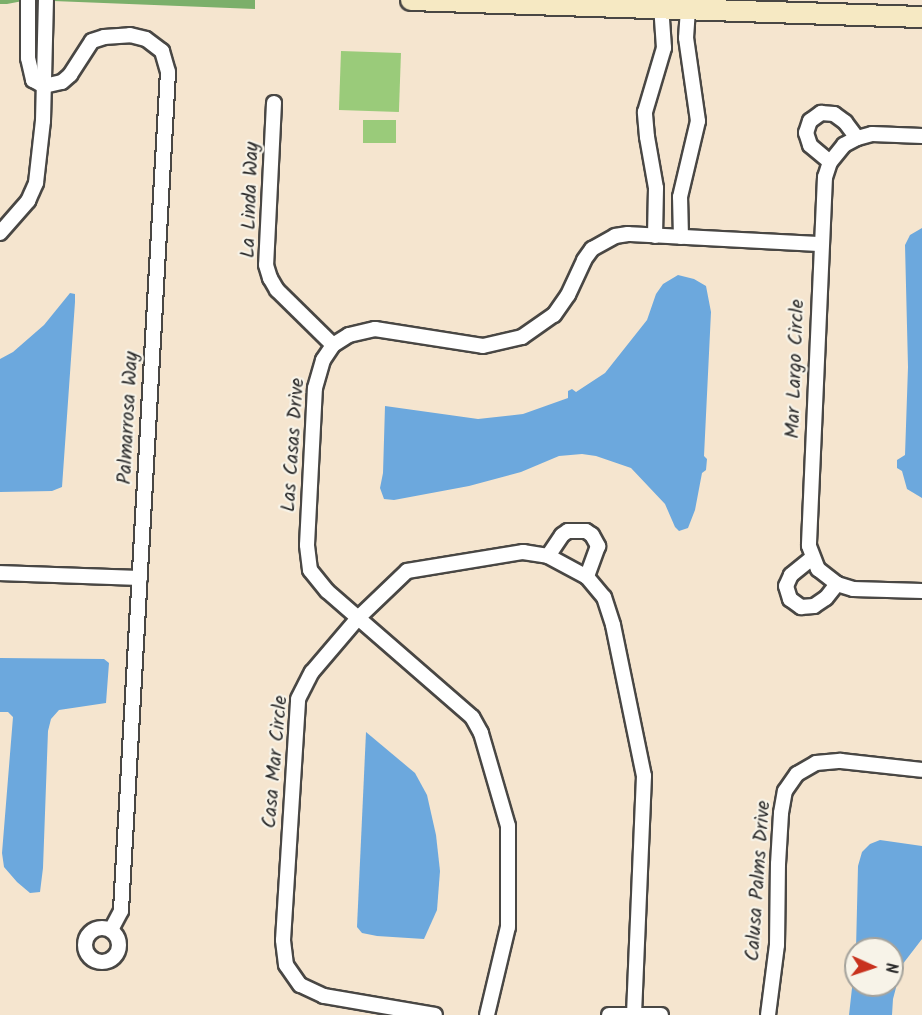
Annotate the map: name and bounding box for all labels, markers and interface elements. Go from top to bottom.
street label: La Linda Way [237,141,265,259]
street label: Mar Largo Circle [782,299,810,439]
street label: Palmarrosa Way [114,351,144,485]
street label: Las Casas Drive [277,377,311,513]
street label: Casa Mar Circle [258,695,294,829]
street label: Calusa Palms Drive [741,800,777,962]
north arrow [844,937,904,997]
text: N [878,962,903,974]

